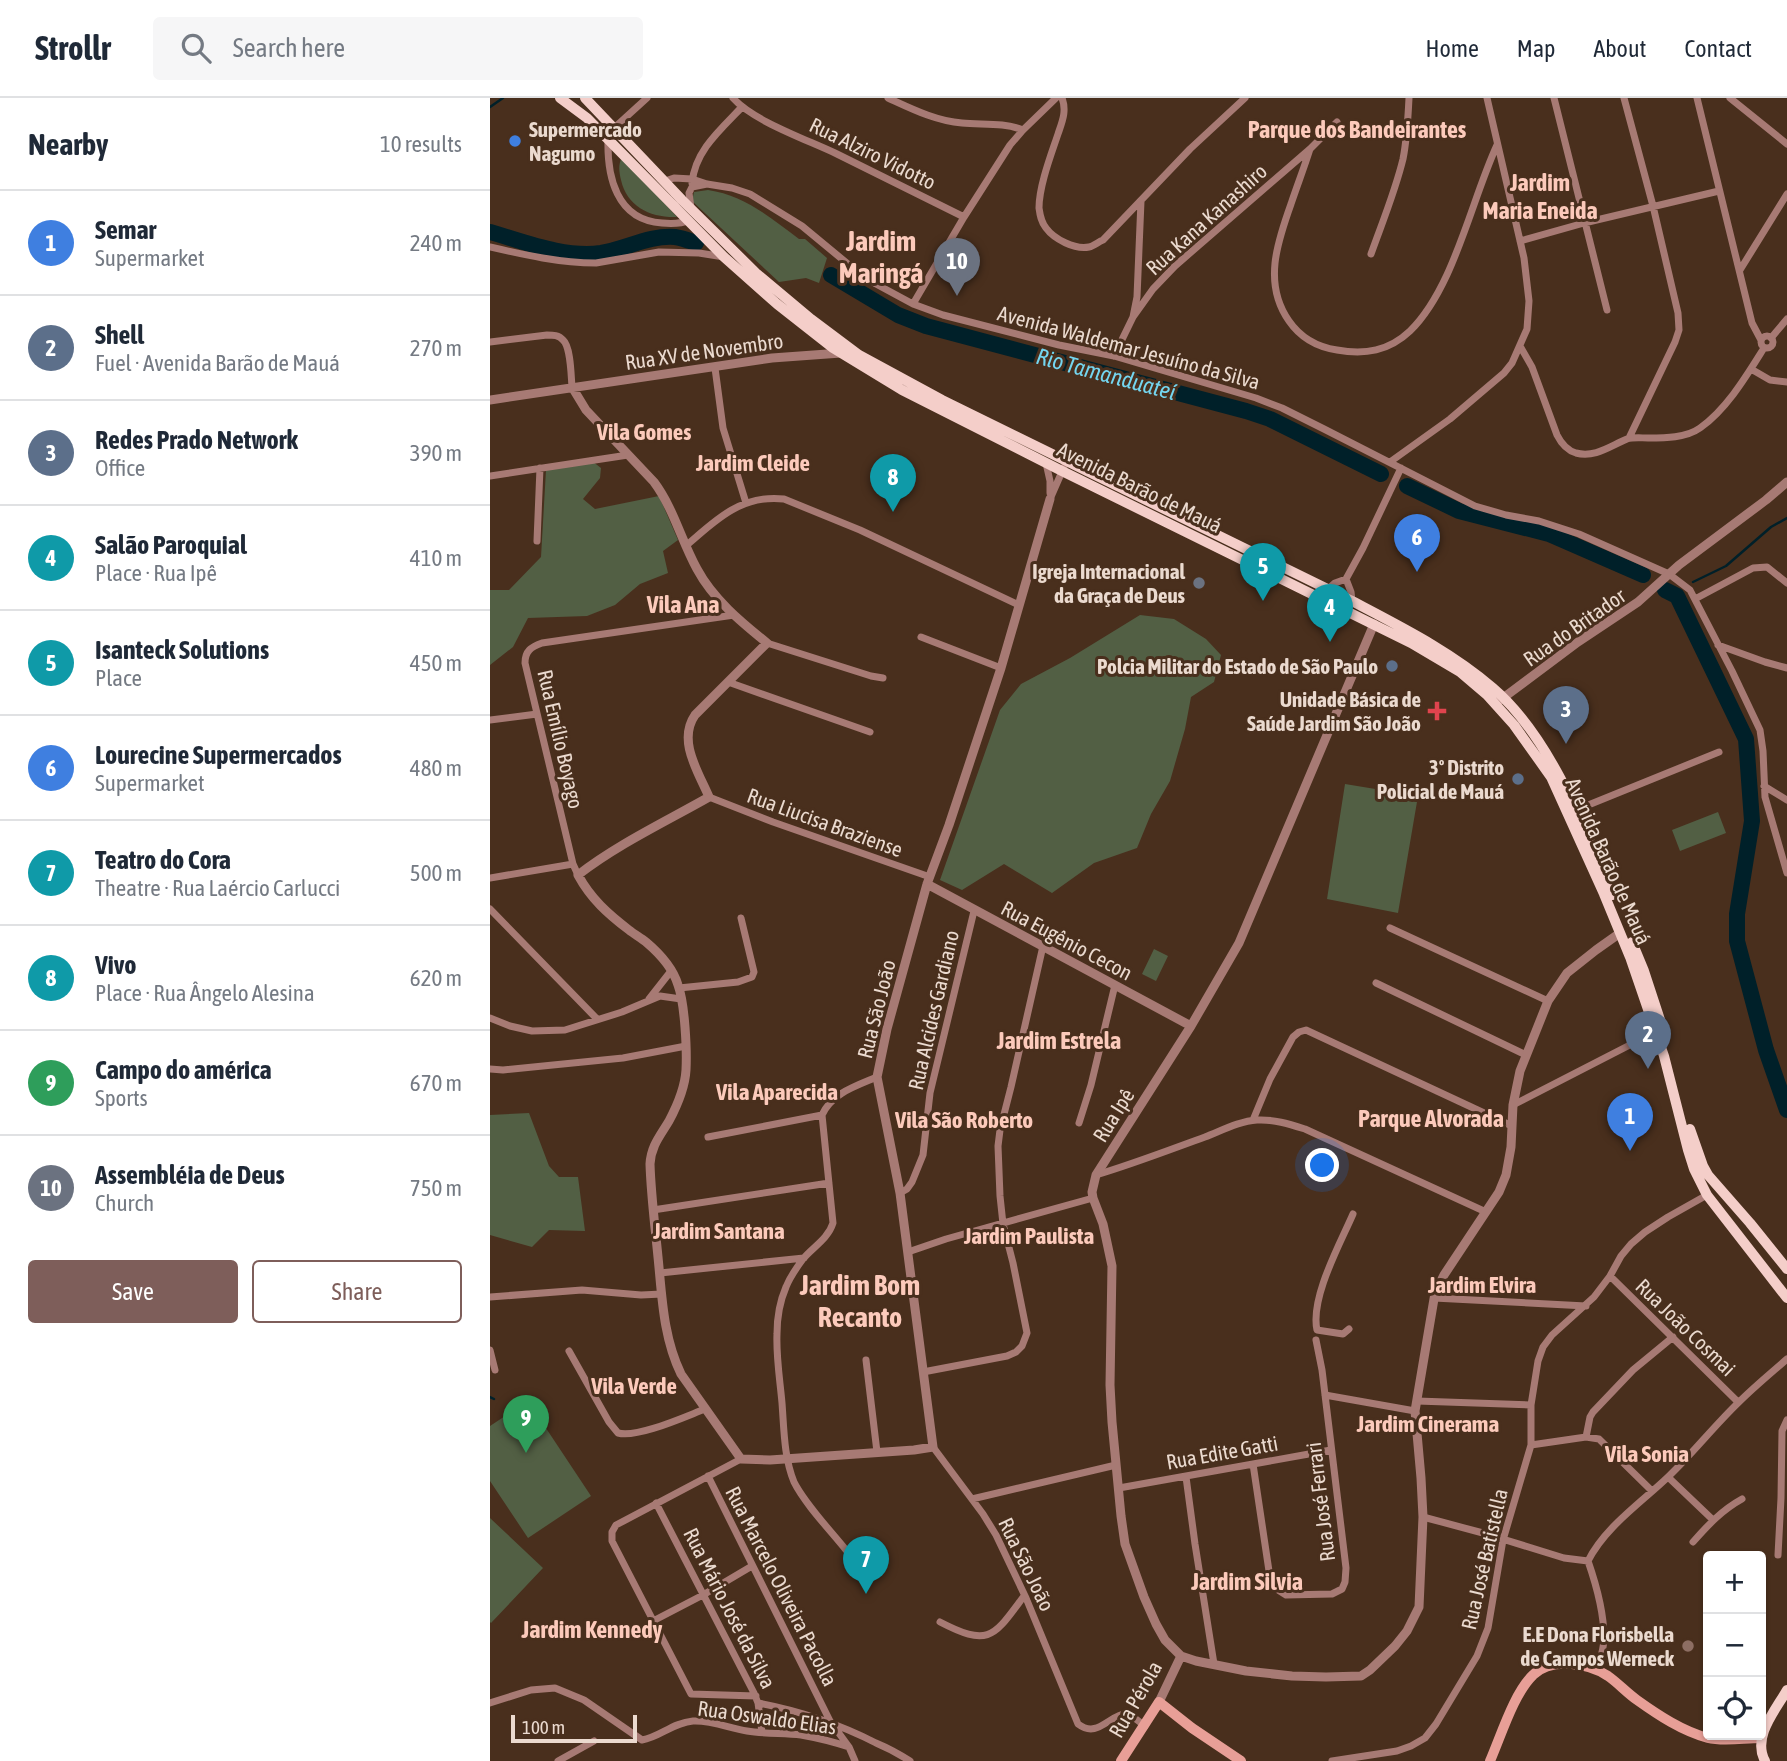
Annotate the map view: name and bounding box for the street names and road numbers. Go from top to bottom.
street label: Rua Alziro Vidotto [806,112,940,194]
street label: Rua Kana Kanashiro [1141,159,1271,279]
street label: Avenida Waldemar Jesuíno da Silva [995,300,1263,394]
street label: Rua XV de Novembro [623,328,785,374]
street label: Avenida Barão de Mauá [1054,437,1226,537]
street label: Rua do Britador [1518,583,1630,671]
street label: Rua Emílio Boyago [533,667,589,811]
street label: Avenida Barão de Mauá [1561,774,1657,948]
street label: Rua Liucisa Braziense [744,783,906,861]
street label: Rua Eugênio Cecon [997,895,1137,985]
street label: Rua Alcides Gardiano [903,928,963,1092]
street label: Rua São João [852,957,900,1061]
street label: Rua Ipê [1087,1084,1139,1146]
street label: Rua João Cosmai [1631,1274,1741,1380]
street label: Rua Edite Gatti [1164,1430,1280,1474]
street label: Rua José Ferrari [1301,1441,1339,1563]
street label: Rua Marcelo Oliveira Pacolla [721,1482,843,1690]
street label: Rua José Batistella [1456,1486,1512,1632]
street label: Rua São João [994,1513,1060,1615]
street label: Rua Mário José da Silva [679,1524,781,1692]
street label: Rua Pérola [1104,1656,1166,1742]
street label: Rua Oswaldo Elias [696,1695,838,1739]

